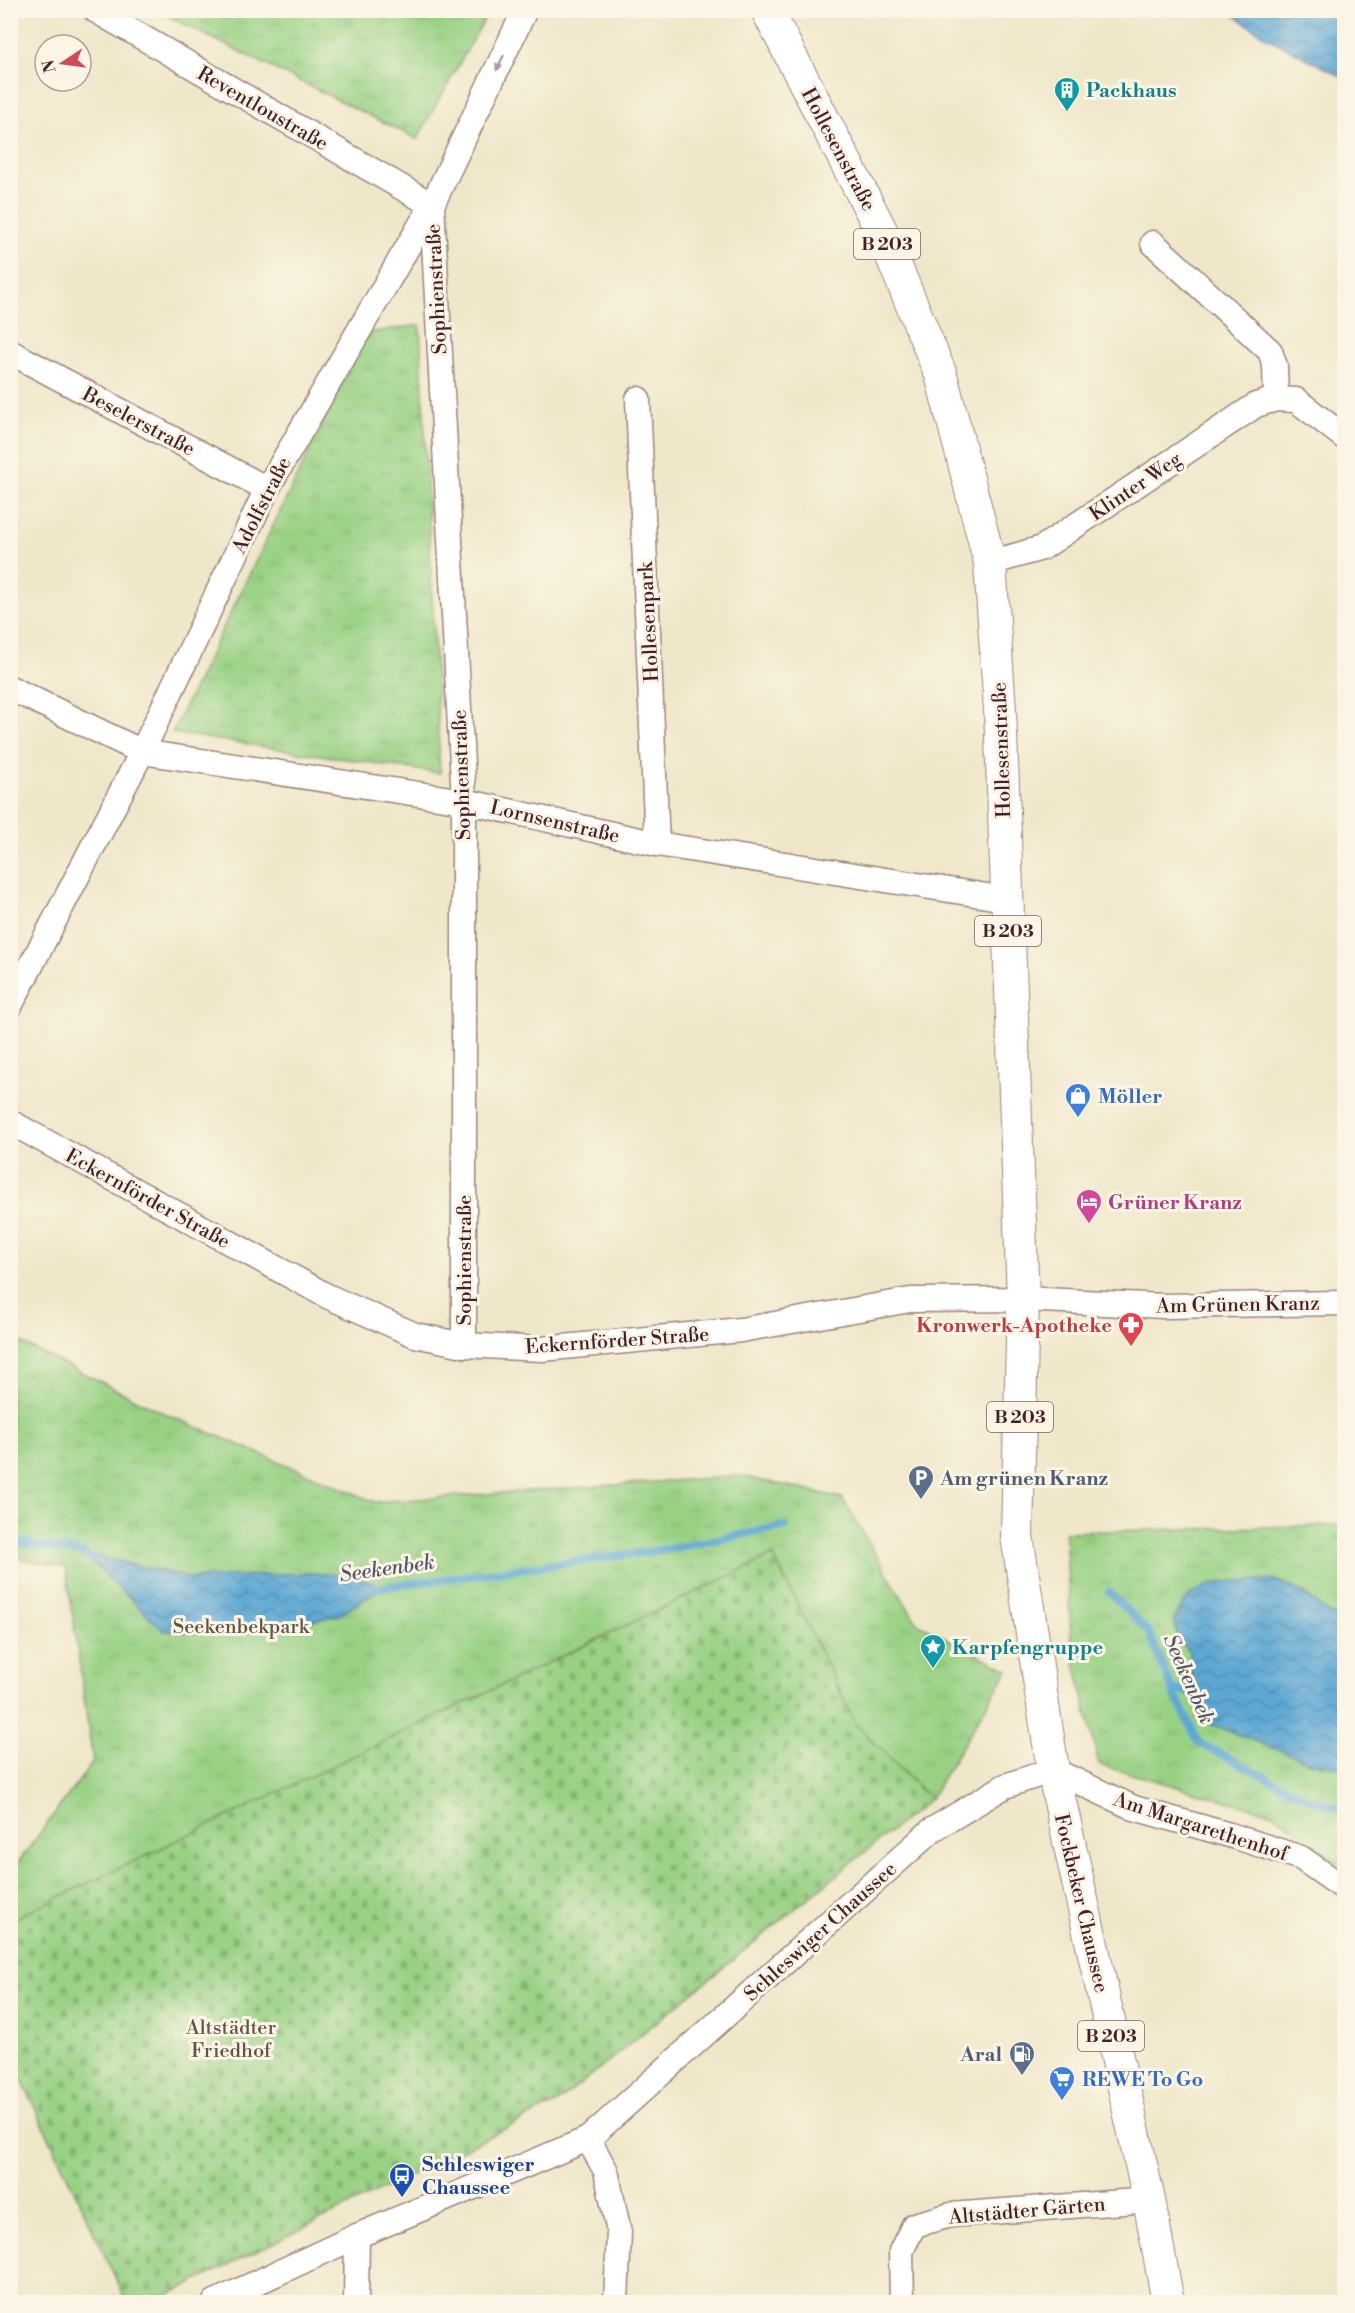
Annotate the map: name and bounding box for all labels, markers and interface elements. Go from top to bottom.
north arrow [33,33,93,93]
one-way arrow [495,55,504,72]
text: N [38,57,61,75]
street label: Reventloustraße [192,62,332,157]
building icon: Packhaus [1052,75,1082,113]
place label: Packhaus [1086,79,1177,104]
street label: Hollesenstraße [795,84,881,216]
street label: Sophienstraße [422,223,453,355]
road number: B 203 [854,229,920,259]
street label: Beselerstraße [77,382,199,462]
street label: Klinter Weg [1085,447,1187,527]
street label: Adolfstraße [227,453,297,559]
street label: Hollesenpark [634,560,665,683]
street label: Hollesenstraße [988,682,1017,818]
street label: Sophienstraße [448,709,477,841]
street label: Lornsenstraße [487,795,622,850]
road number: B 203 [975,916,1041,946]
shop icon: Möller [1063,1081,1093,1119]
place label: Möller [1098,1085,1162,1110]
street label: Eckernförder Straße [61,1144,234,1255]
hotel icon: Grüner Kranz [1074,1187,1104,1225]
place label: Grüner Kranz [1108,1191,1242,1216]
street label: Sophienstraße [453,1195,478,1325]
street label: Am Grünen Kranz [1155,1292,1320,1319]
pharmacy icon: Kronwerk-Apotheke [1116,1310,1146,1348]
place label: Kronwerk-Apotheke [916,1314,1112,1339]
street label: Eckernförder Straße [524,1323,710,1360]
road number: B 203 [987,1402,1053,1432]
parking icon: Am grünen Kranz [906,1463,936,1501]
place label: Am grünen Kranz [939,1467,1108,1492]
water label: Seekenbek [338,1549,436,1589]
park label: Seekenbekpark [173,1615,311,1640]
water label: Seekenbek [1157,1630,1219,1728]
place icon: Karpfengruppe [918,1632,948,1670]
place label: Karpfengruppe [952,1636,1103,1661]
street label: Am Margarethenhof [1109,1787,1292,1868]
street label: Fockbeker Chaussee [1048,1811,1113,1995]
street label: Schleswiger Chaussee [740,1857,902,2007]
park label: Altstädter Friedhof [185,2016,276,2064]
road number: B 203 [1078,2021,1144,2051]
fuel station icon: Aral [1007,2039,1037,2077]
place label: Aral [959,2043,1002,2068]
supermarket icon: REWE To Go [1047,2064,1077,2102]
place label: REWE To Go [1082,2068,1203,2093]
place label: Schleswiger Chaussee [422,2153,535,2201]
bus stop icon: Schleswiger Chaussee [387,2161,417,2199]
street label: Altstädter Gärten [947,2192,1107,2231]

